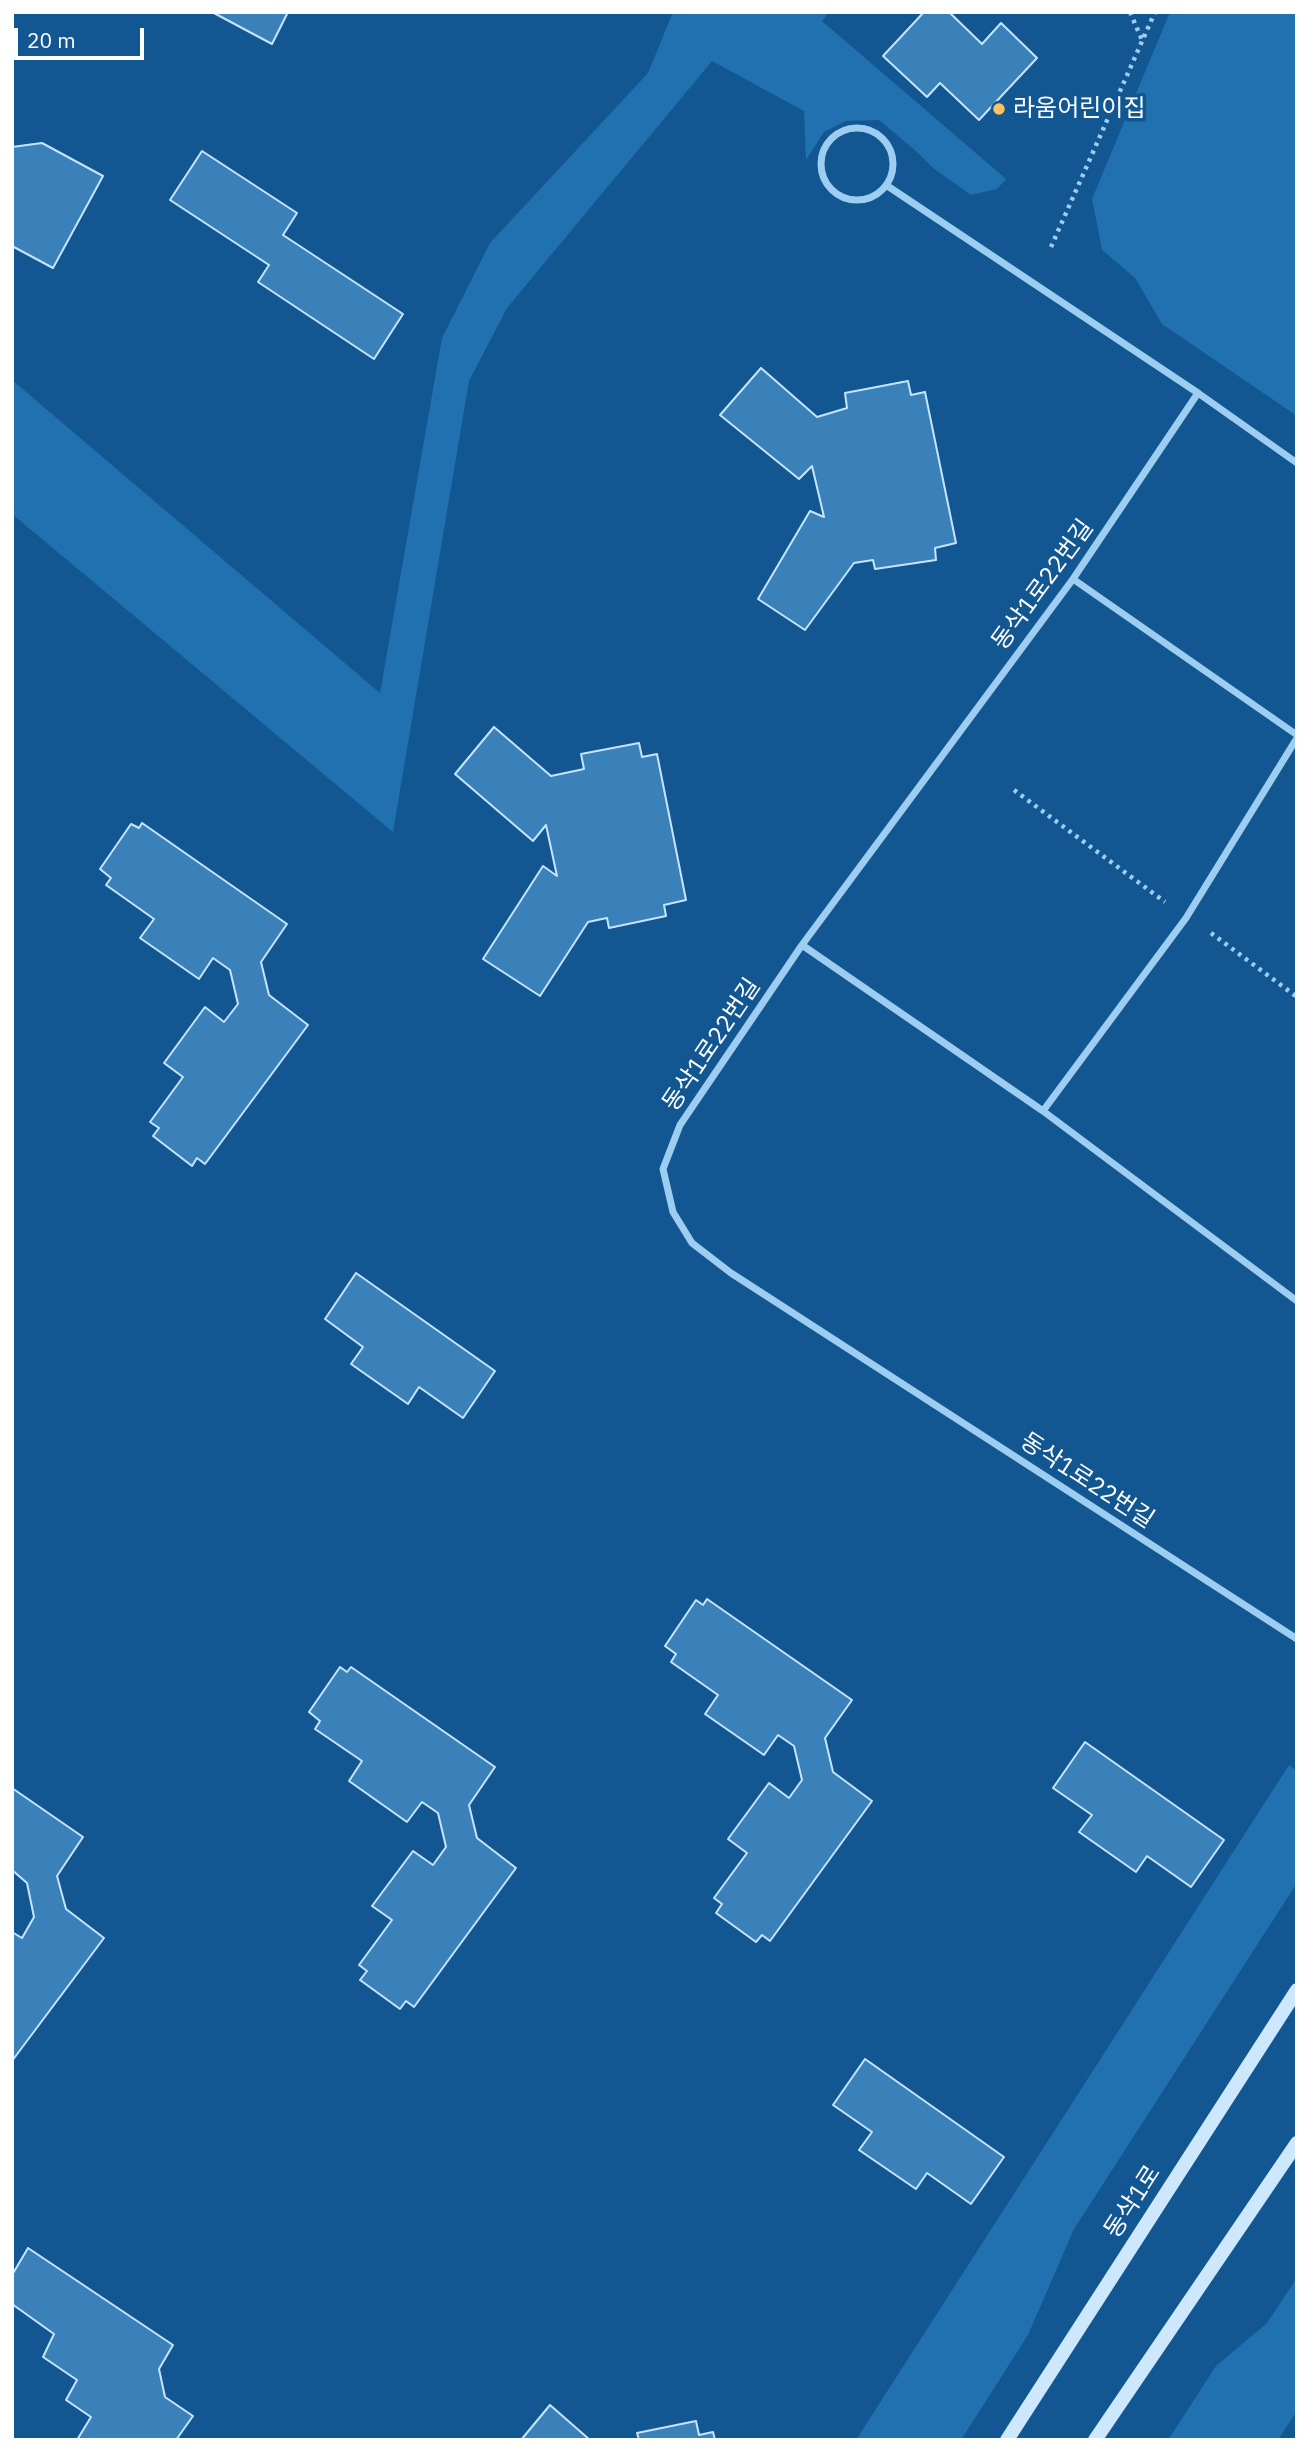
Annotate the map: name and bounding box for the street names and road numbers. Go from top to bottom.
street label: 동삭1로22번길 [986,514,1100,656]
street label: 동삭1로22번길 [657,973,767,1117]
street label: 동삭1로22번길 [1015,1427,1159,1535]
street label: 동삭1로 [1099,2160,1167,2244]

